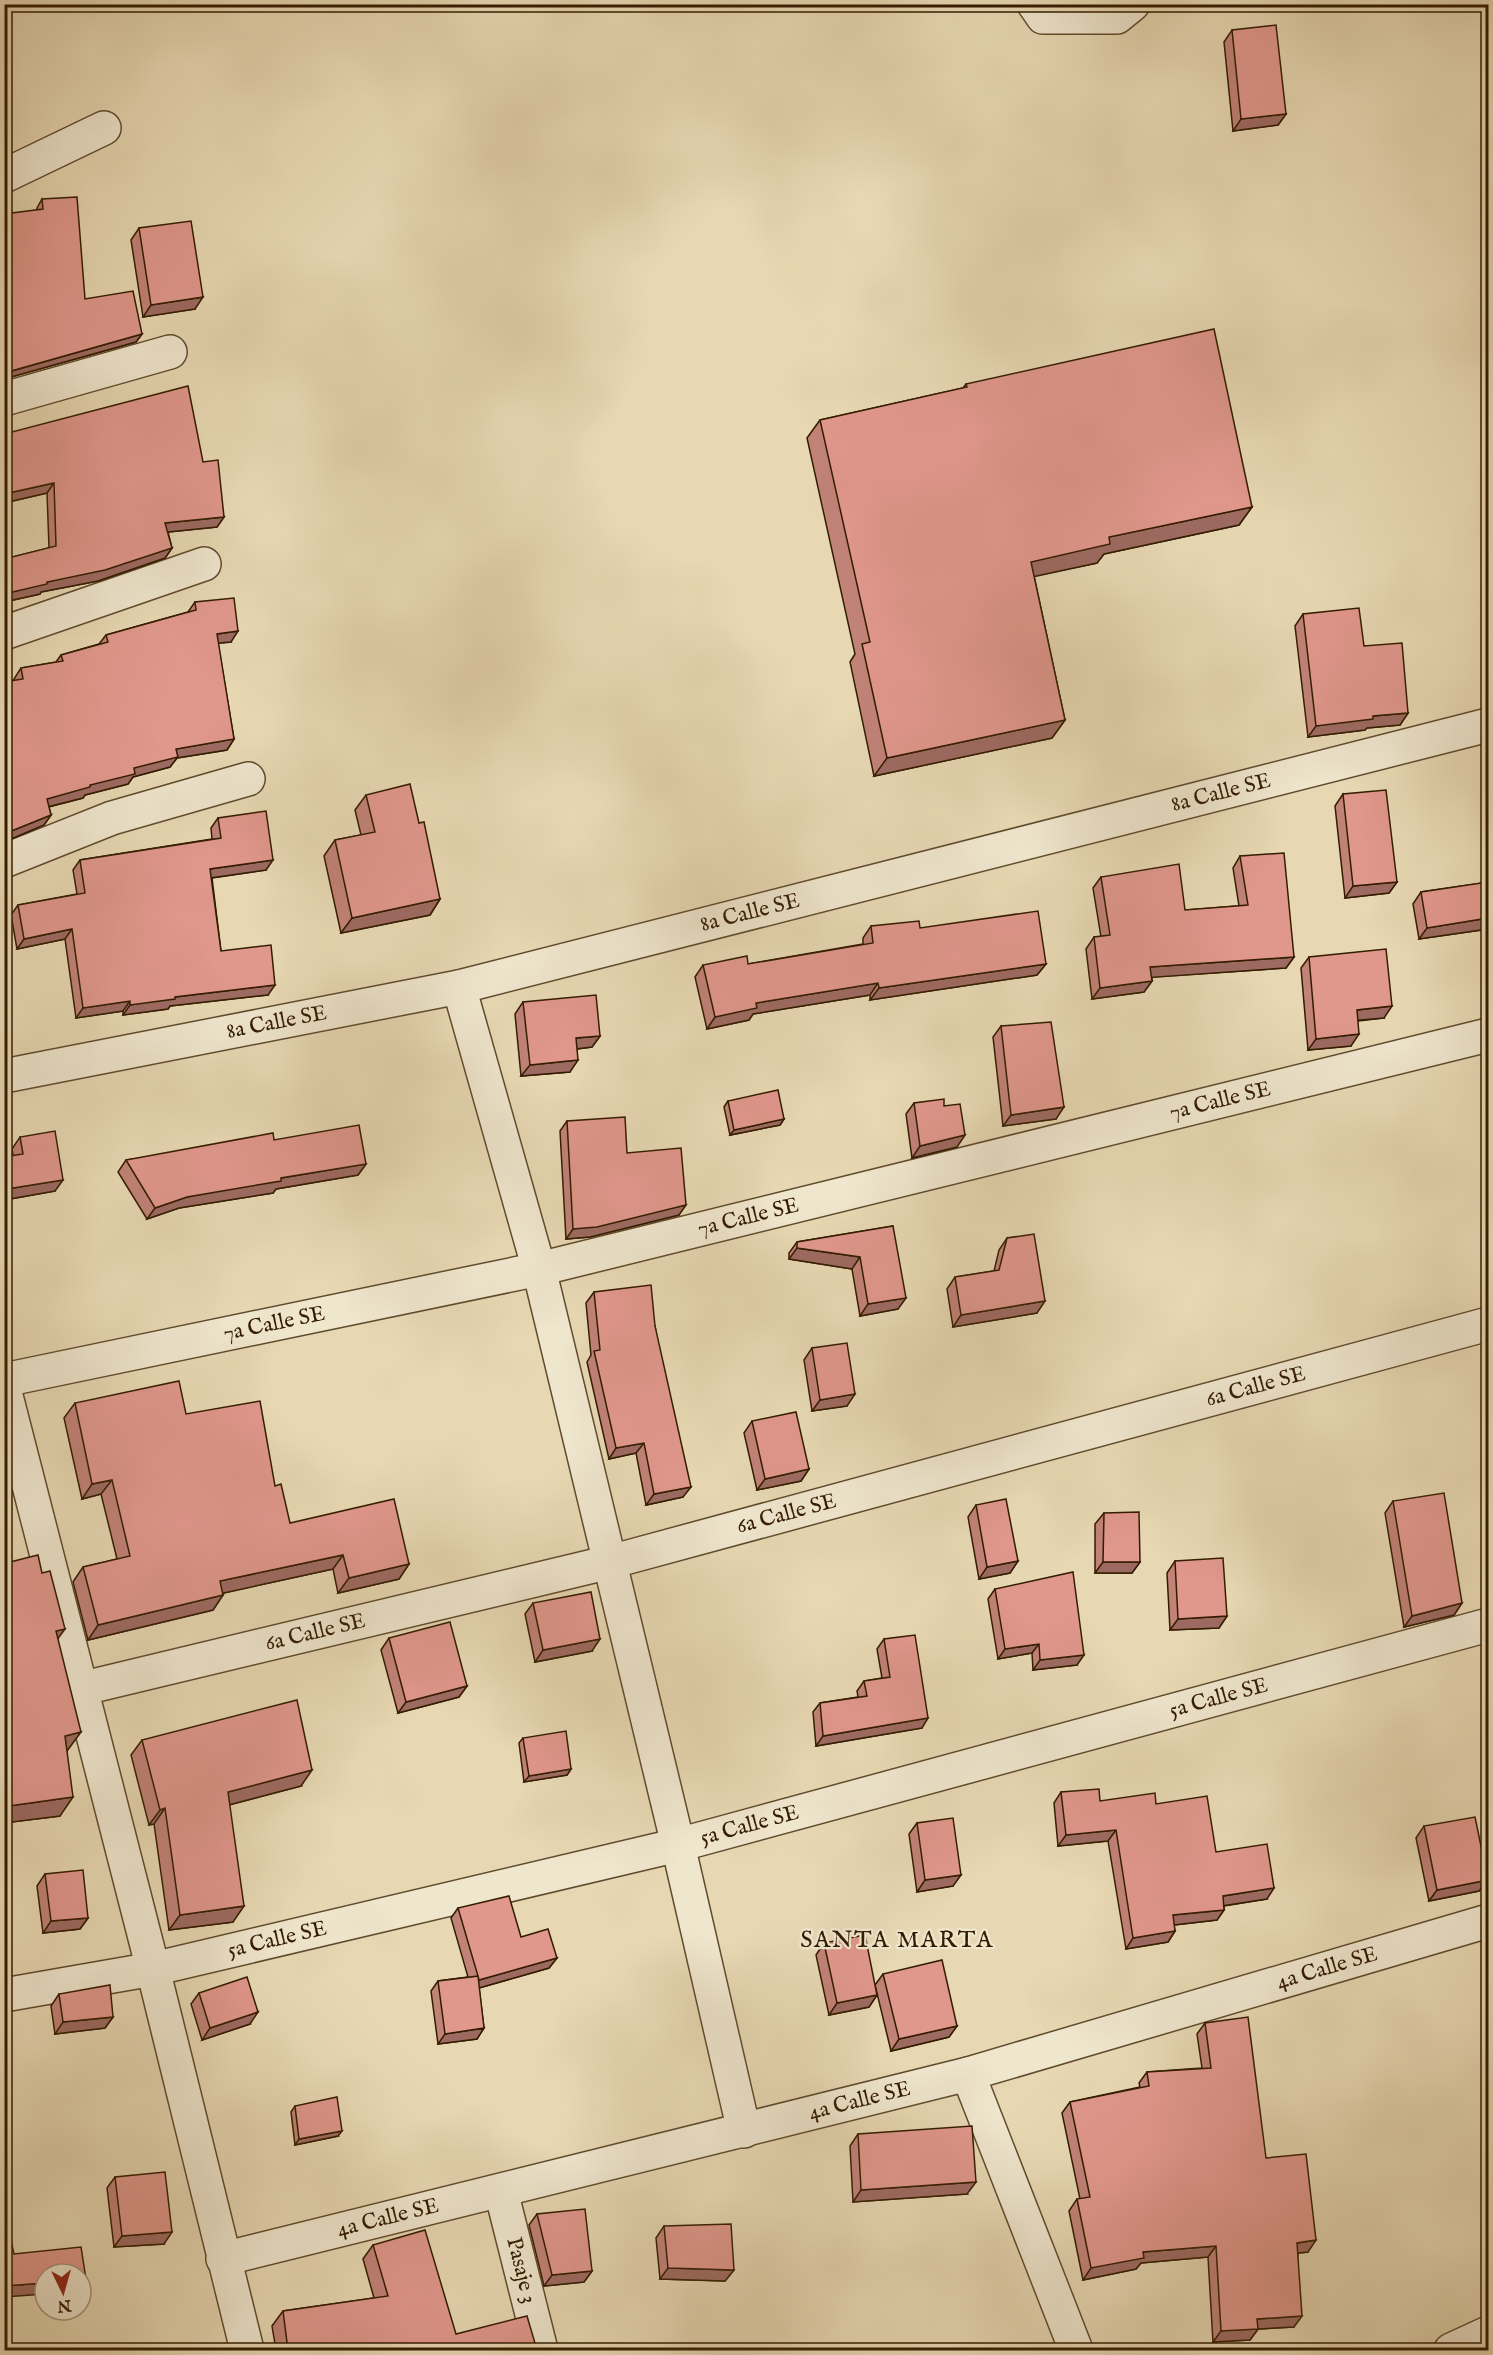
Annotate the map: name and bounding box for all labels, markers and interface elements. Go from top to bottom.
street label: 8a Calle SE [1168,767,1274,819]
street label: 8a Calle SE [697,887,803,939]
street label: 8a Calle SE [224,999,329,1046]
street label: 7a Calle SE [1167,1075,1274,1127]
street label: 7a Calle SE [695,1191,802,1243]
street label: 7a Calle SE [221,1300,328,1348]
street label: 6a Calle SE [1203,1360,1309,1414]
street label: 6a Calle SE [734,1487,840,1541]
street label: 6a Calle SE [262,1607,368,1658]
street label: 5a Calle SE [1166,1671,1271,1725]
street label: 5a Calle SE [697,1799,802,1852]
street label: 5a Calle SE [225,1914,330,1965]
district label: SANTA MARTA [800,1925,994,1956]
street label: 4a Calle SE [1273,1940,1381,1996]
street label: 4a Calle SE [806,2075,913,2127]
street label: 4a Calle SE [334,2192,442,2244]
street label: Pasaje 3 [499,2234,543,2307]
north arrow [33,2262,93,2322]
text: N [56,2294,73,2316]

